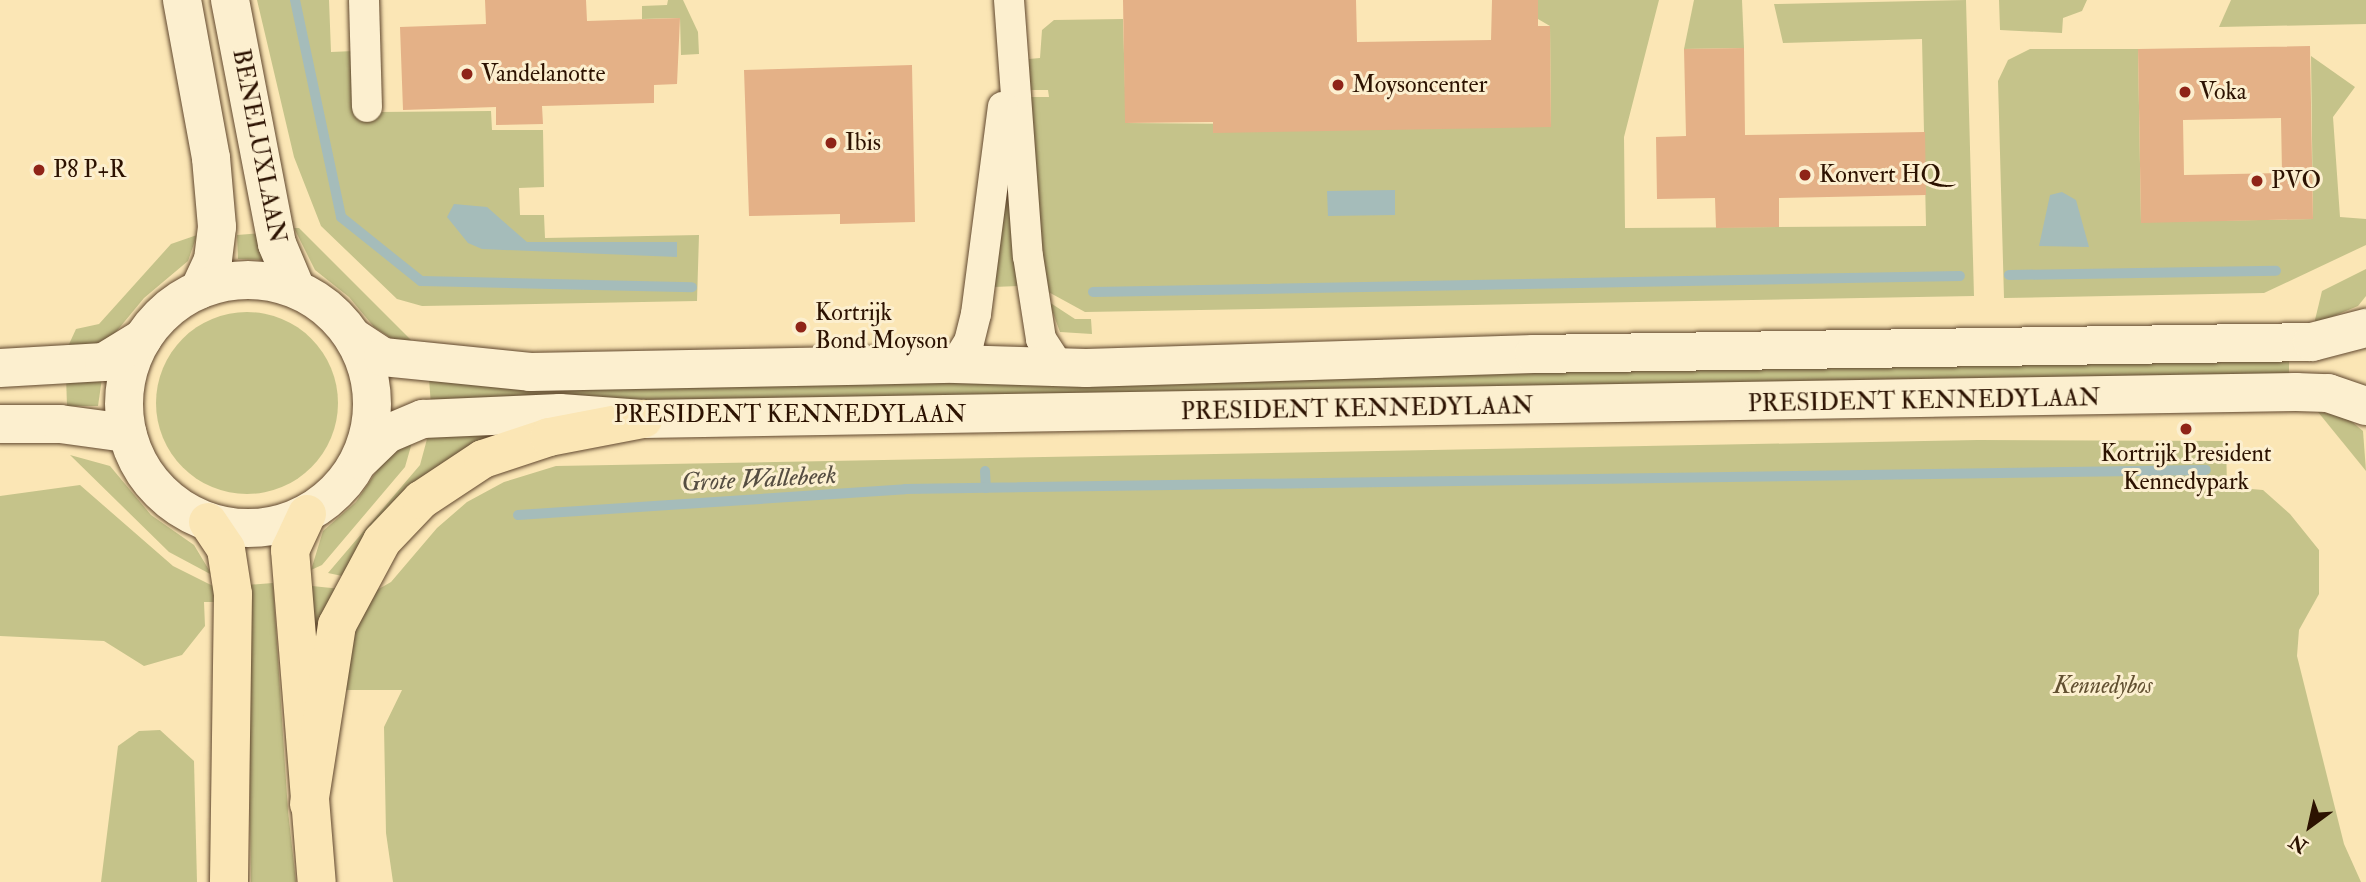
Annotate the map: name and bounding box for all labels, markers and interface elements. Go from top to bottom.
street label: BENELUXLAAN [226,46,292,246]
place label: Vandelanotte [481,60,605,88]
marker: Vandelanotte [459,66,475,82]
place label: Moysoncenter [1352,71,1488,99]
marker: Moysoncenter [1330,77,1346,93]
place label: Voka [2199,78,2247,106]
marker: Voka [2177,84,2193,100]
place label: Ibis [845,129,881,157]
marker: Ibis [823,135,839,151]
place label: P8 P+R [53,156,126,184]
place label: Konvert HQ [1819,161,1941,189]
marker: P8 P+R [31,162,47,178]
marker: Konvert HQ [1797,167,1813,183]
place label: PVO [2271,167,2321,195]
marker: PVO [2249,173,2265,189]
place label: Kortrijk Bond Moyson [815,299,948,355]
marker: Kortrijk Bond Moyson [793,319,809,335]
street label: PRESIDENT KENNEDYLAAN [1748,384,2100,418]
street label: PRESIDENT KENNEDYLAAN [1181,392,1533,426]
street label: PRESIDENT KENNEDYLAAN [614,401,966,429]
marker: Kortrijk President Kennedypark [2178,421,2194,437]
place label: Kortrijk President Kennedypark [2100,440,2272,496]
water label: Grote Wallebeek [681,460,837,500]
park label: Kennedybos [2053,672,2153,700]
north arrow [2275,791,2345,861]
text: N [2285,829,2312,858]

